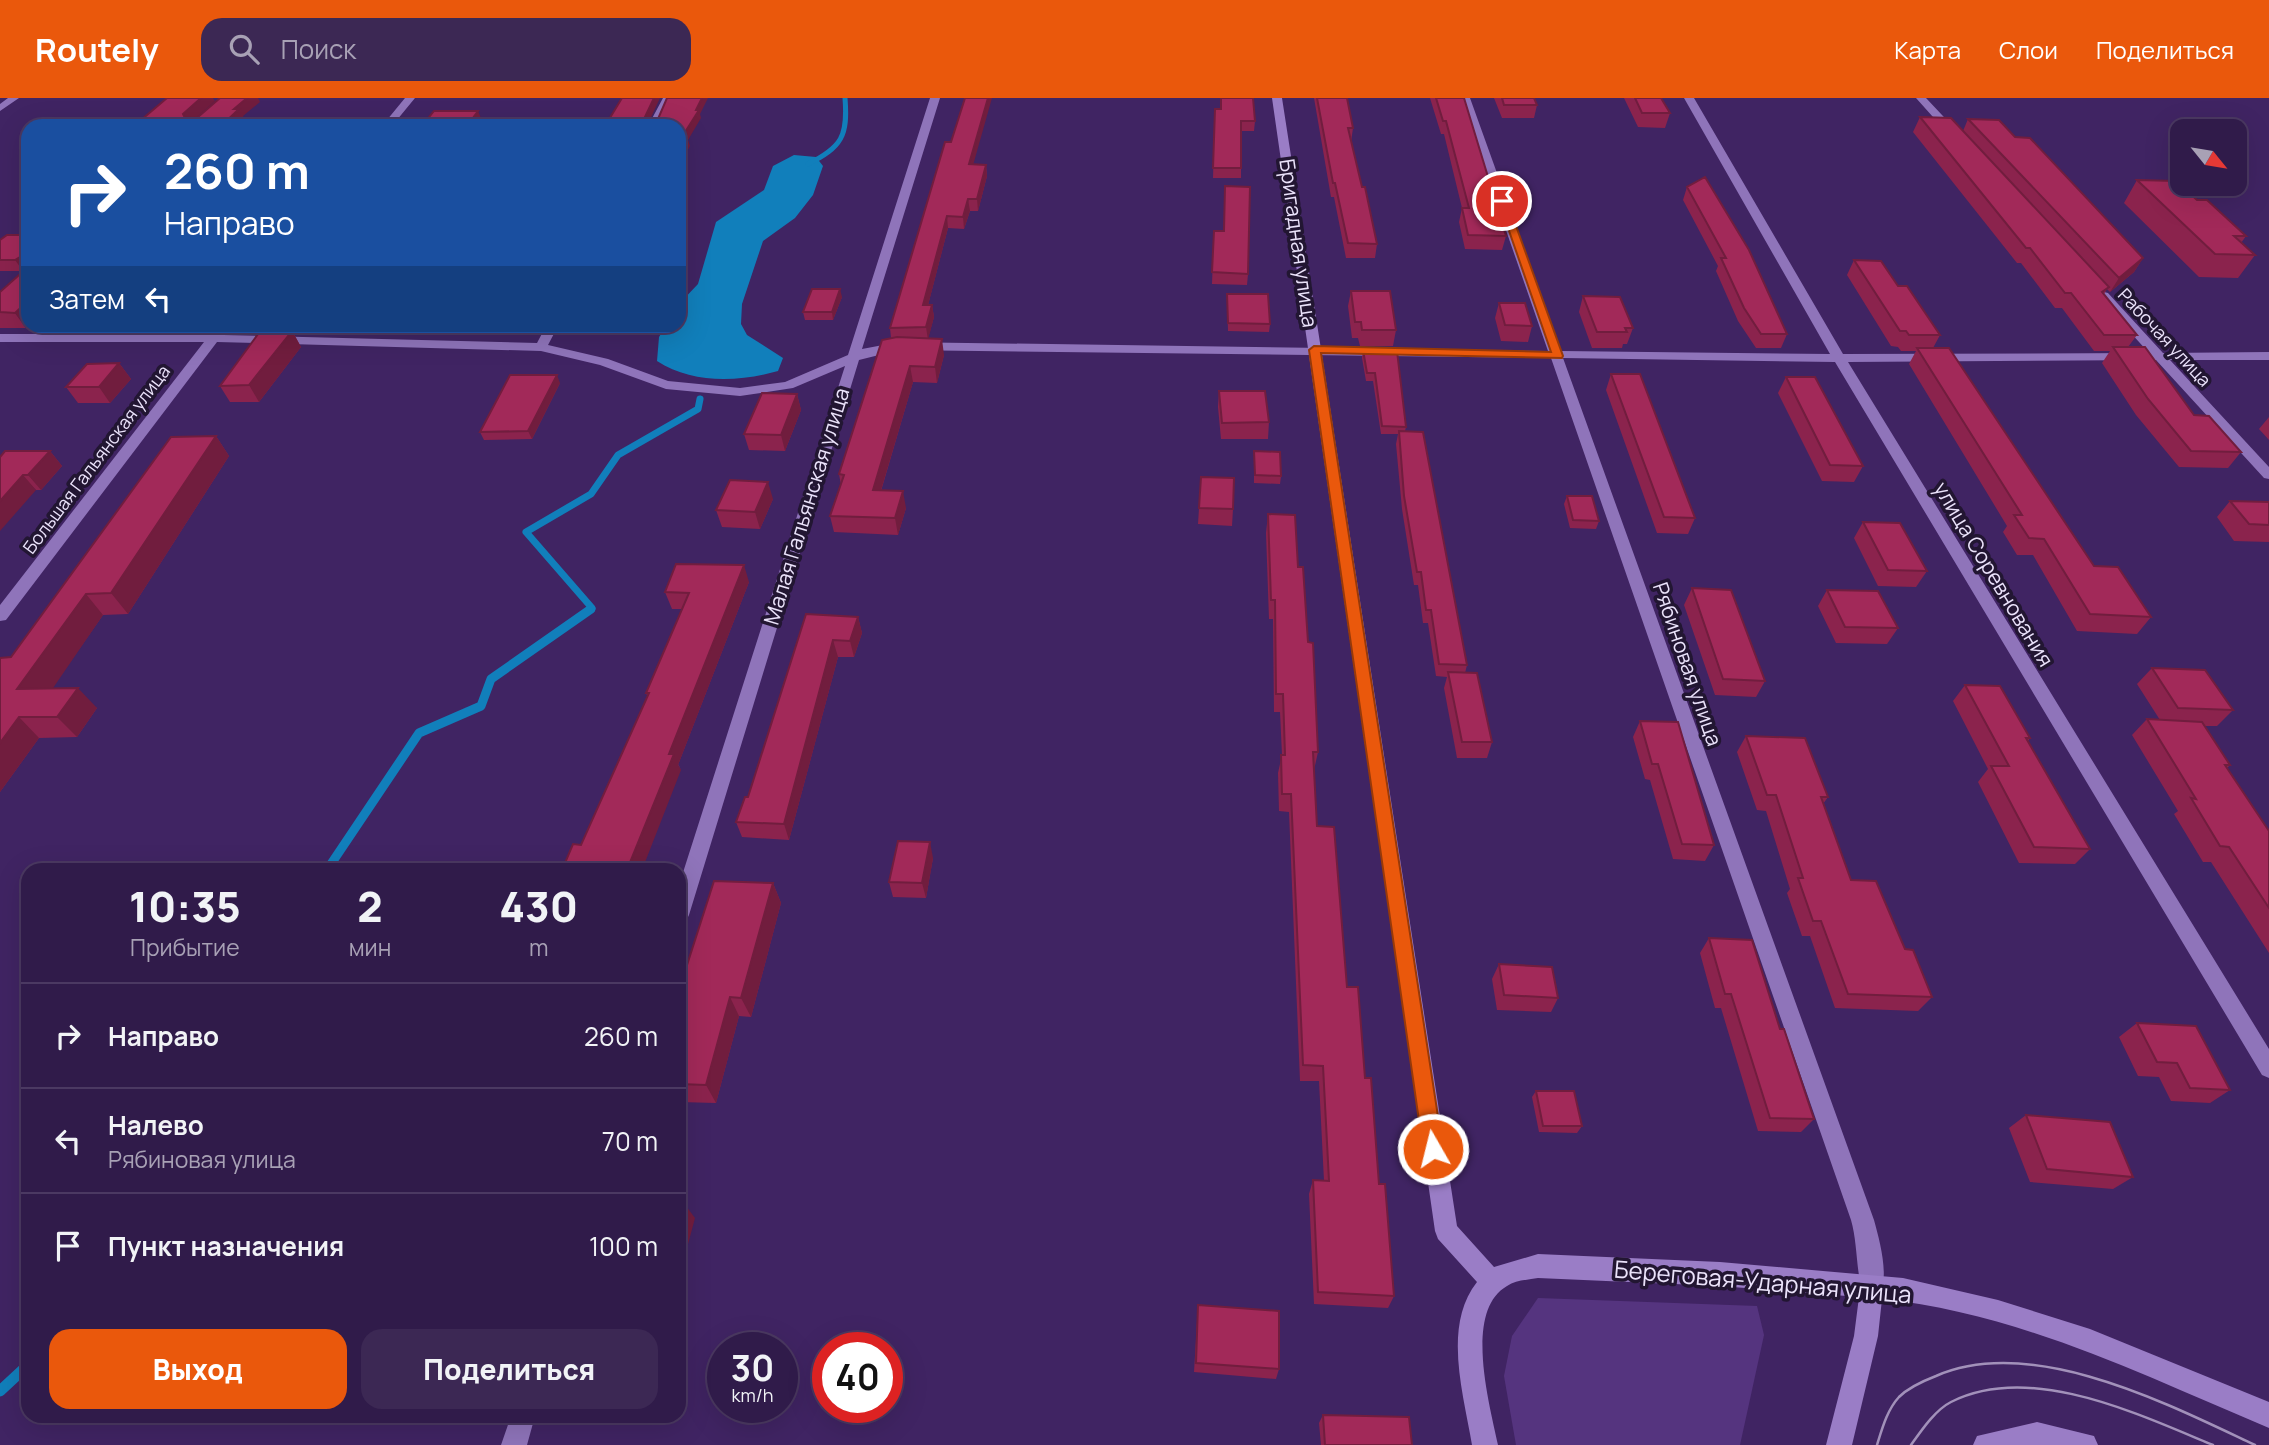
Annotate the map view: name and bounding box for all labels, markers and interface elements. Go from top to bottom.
search box [201,18,691,81]
text: Routely [35,27,159,72]
icon: search [225,30,263,68]
text: Поиск [281,31,356,67]
text: Карта [1894,33,1961,66]
text: Слои [1999,33,2058,66]
text: Поделиться [2096,33,2234,66]
north arrow [2170,119,2247,196]
map controls [2170,119,2247,196]
text: 260 m [164,137,310,204]
icon: right [49,147,140,238]
street label: Бригадная улица [1273,157,1325,329]
pin [1472,171,1532,231]
icon: arrive [1483,182,1521,220]
text: Направо [164,201,295,245]
icon: left [139,280,177,318]
text: Затем [49,281,125,317]
street label: Рабочая улица [2113,283,2217,391]
street label: Большая Гальянская улица [17,360,175,558]
street label: Малая Гальянская улица [757,384,855,628]
street label: улица Соревнования [1928,477,2060,671]
street label: Рябиновая улица [1647,578,1729,750]
text: 10:35 [129,877,241,935]
text: 2 [357,877,383,935]
text: 430 [499,877,578,935]
text: Прибытие [130,931,240,963]
text: мин [349,931,391,963]
text: m [529,931,548,963]
icon: right [49,1017,87,1055]
text: Направо [108,1018,219,1054]
text: 260 m [584,1018,658,1054]
text: Налево [108,1107,204,1143]
position arrow [1396,1112,1470,1186]
icon: left [49,1122,87,1160]
text: 70 m [602,1123,658,1159]
text: Рябиновая улица [108,1143,296,1175]
icon: arrive [49,1227,87,1265]
text: Пункт назначения [108,1228,344,1264]
text: 100 m [589,1228,658,1264]
street label: Береговая-Ударная улица [1613,1252,1913,1310]
button: Выход [49,1329,347,1409]
button: Поделиться [361,1329,658,1409]
speed limit sign: 40 [812,1332,903,1423]
text: 30 [731,1344,774,1392]
text: km/h [732,1383,773,1407]

